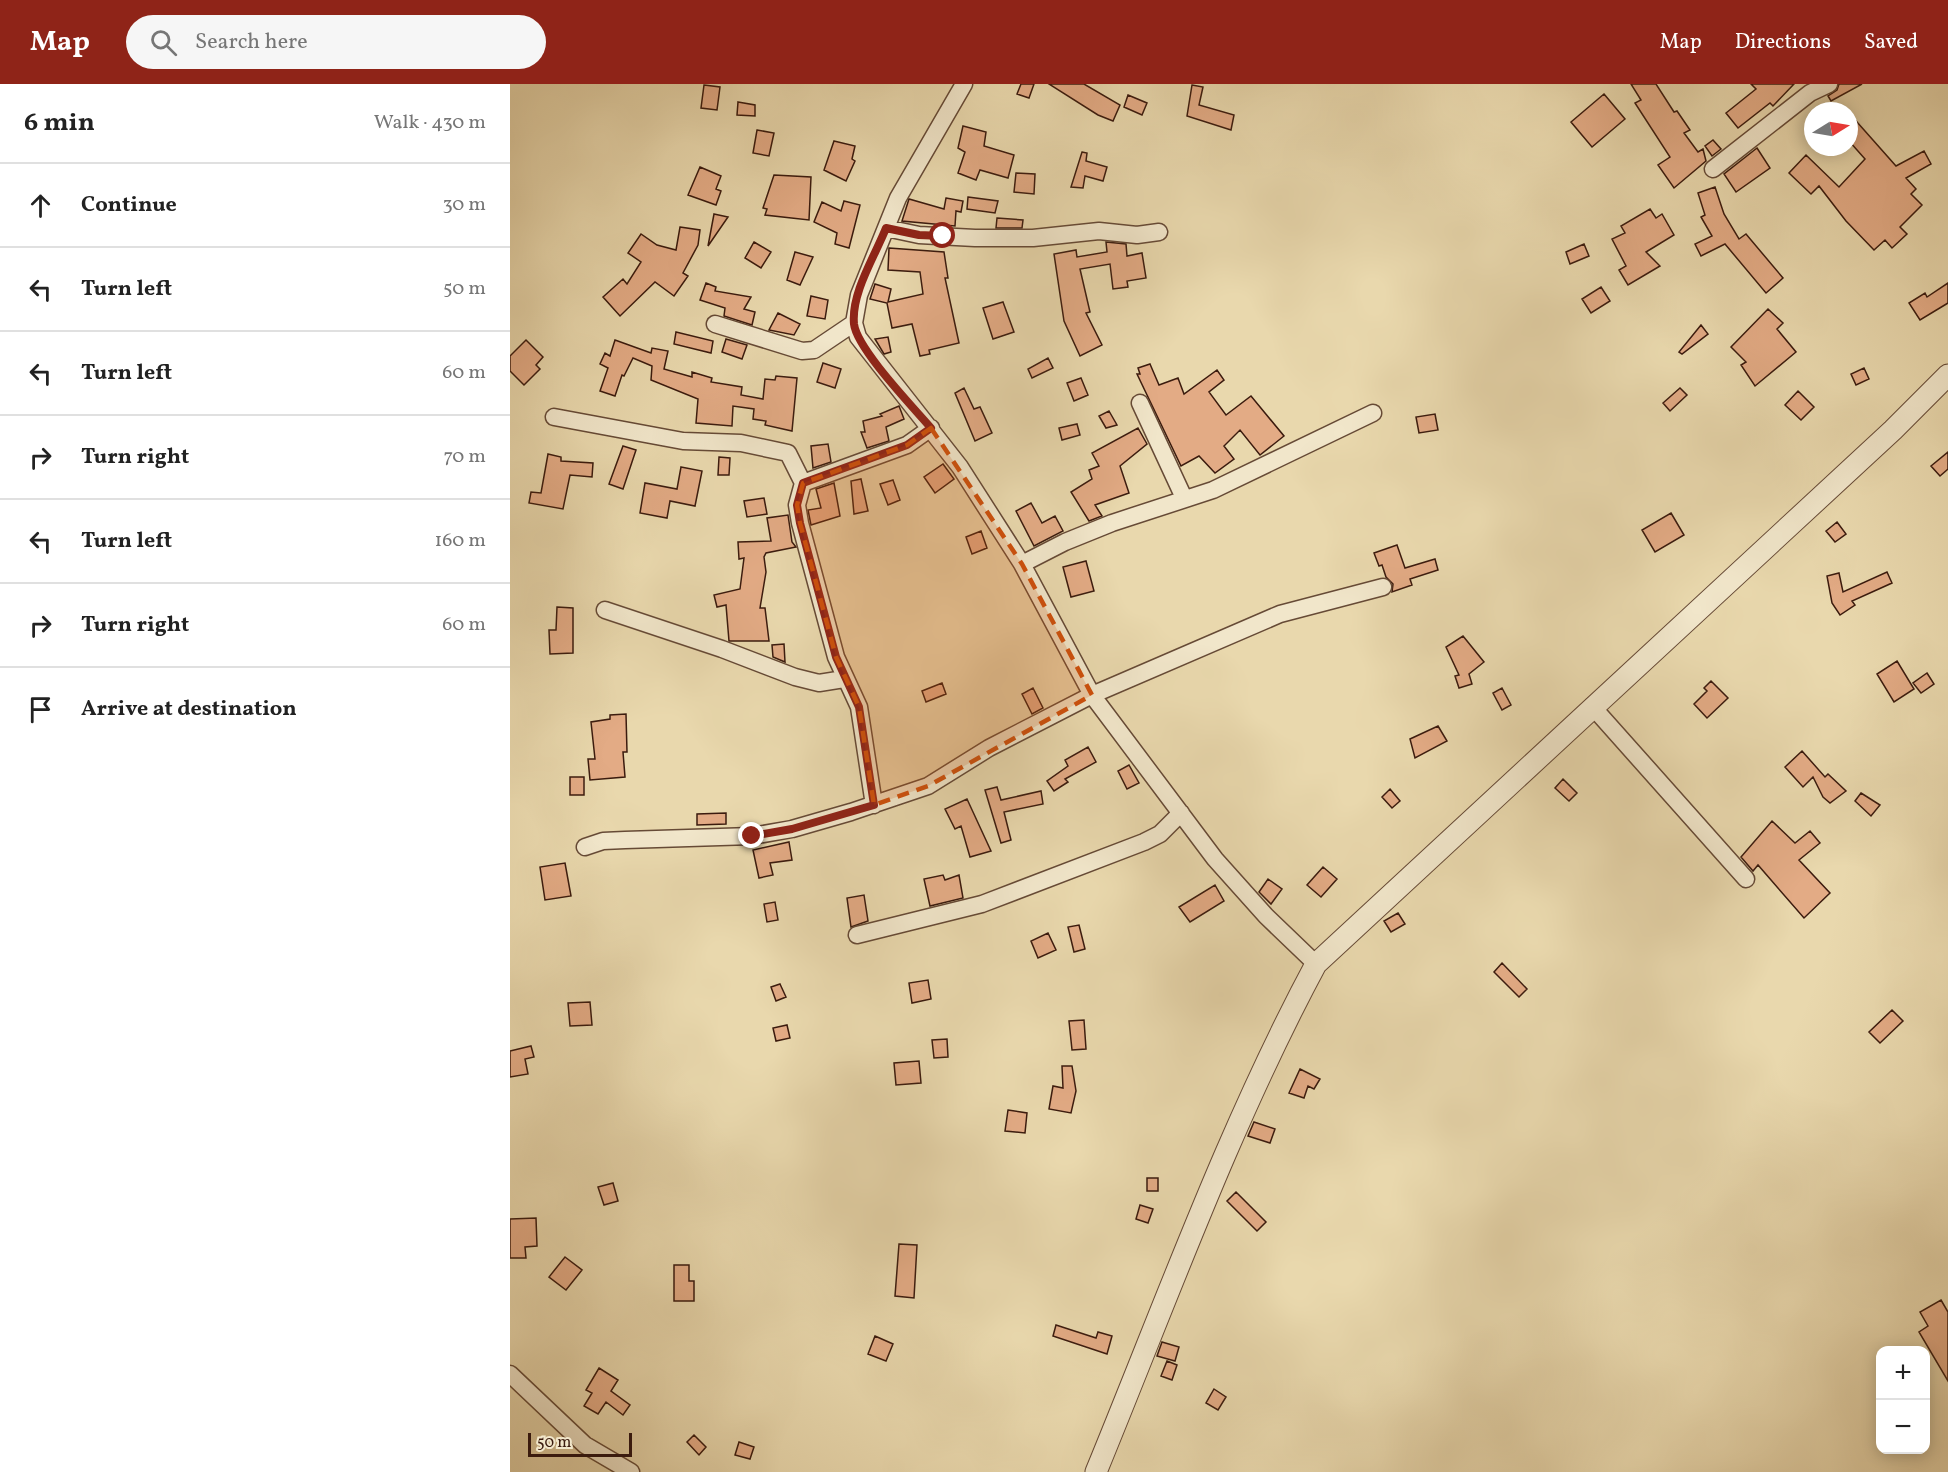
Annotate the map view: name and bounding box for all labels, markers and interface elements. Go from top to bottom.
search box [126,15,546,69]
text: Map [30,23,90,62]
icon: search [147,26,180,59]
text: Search here [195,27,308,58]
text: Map [1660,28,1702,57]
text: Directions [1735,28,1831,57]
text: Saved [1864,28,1918,57]
north arrow [1804,102,1858,156]
text: 6 min [24,105,95,141]
text: Walk · 430 m [374,109,486,137]
icon: ahead [24,189,57,222]
text: Continue [81,190,177,221]
text: 30 m [442,191,486,219]
route start [929,222,955,248]
icon: left [24,273,57,306]
text: Turn left [81,274,172,305]
text: 50 m [443,275,486,303]
icon: left [24,357,57,390]
text: Turn left [81,358,172,389]
text: 60 m [442,359,486,387]
icon: right [24,441,57,474]
text: Turn right [81,442,189,473]
text: 70 m [443,443,486,471]
icon: left [24,525,57,558]
text: Turn left [81,526,172,557]
text: 160 m [434,527,486,555]
icon: right [24,609,57,642]
text: Turn right [81,610,189,641]
text: 60 m [442,611,486,639]
icon: arrive [24,693,57,726]
text: Arrive at destination [81,694,297,725]
route end [738,822,764,848]
map controls [1876,1346,1930,1454]
button: + [1876,1346,1930,1400]
button: − [1876,1400,1930,1454]
scale bar [528,1430,632,1458]
text: 50 m [537,1432,571,1454]

